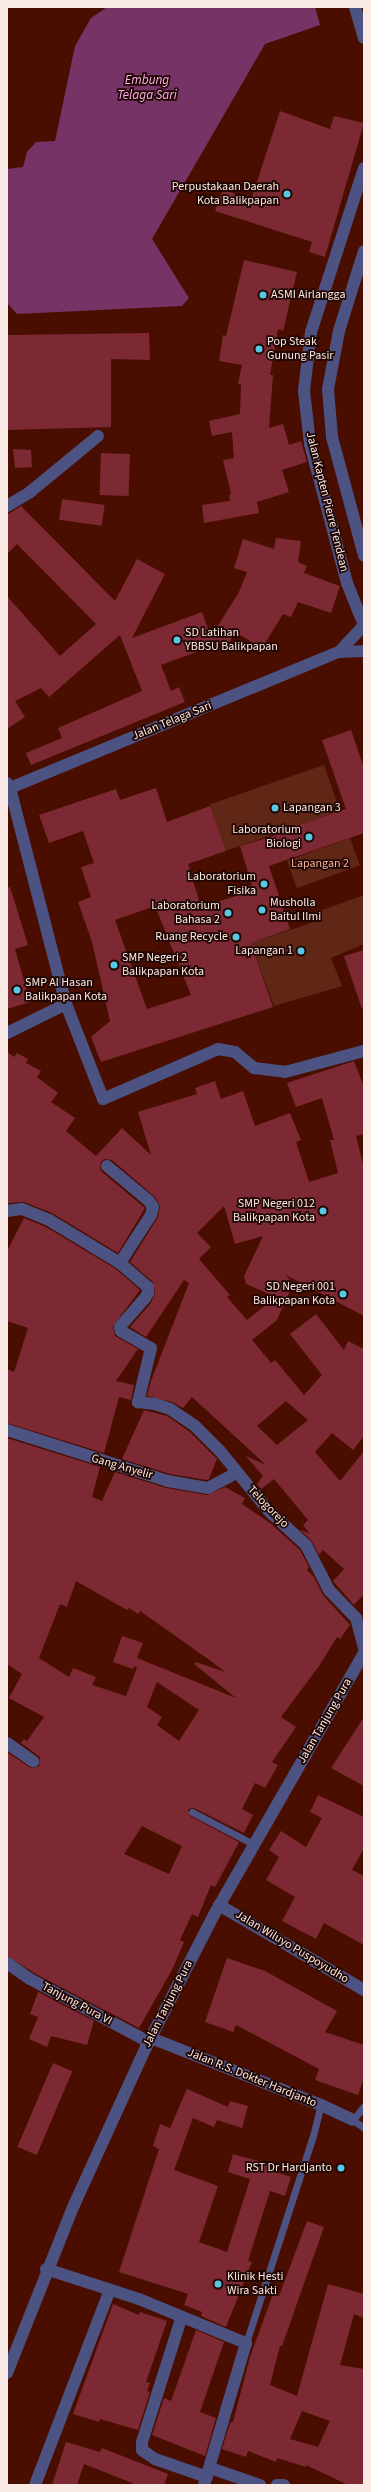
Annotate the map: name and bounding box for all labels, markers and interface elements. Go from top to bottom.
water label: Embung Telaga Sari [117,73,177,104]
place label: Perpustakaan Daerah Kota Balikpapan [172,180,279,208]
marker: Perpustakaan Daerah Kota Balikpapan [282,189,292,199]
place label: ASMI Airlangga [271,288,345,302]
marker: ASMI Airlangga [258,290,268,300]
place label: Pop Steak Gunung Pasir [267,335,334,363]
marker: Pop Steak Gunung Pasir [254,344,264,354]
street label: Jalan Kapten Pierre Tendean [303,431,351,573]
place label: SD Latihan YBBSU Balikpapan [185,626,278,654]
marker: SD Latihan YBBSU Balikpapan [172,635,182,645]
street label: Jalan Telaga Sari [130,699,214,743]
place label: Lapangan 3 [283,801,341,815]
marker: Lapangan 3 [270,803,280,813]
place label: Laboratorium Biologi [232,823,301,851]
marker: Laboratorium Biologi [304,832,314,842]
park label: Lapangan 2 [291,857,349,871]
place label: Laboratorium Fisika [187,870,256,898]
marker: Laboratorium Fisika [259,879,269,889]
place label: Musholla Baitul Ilmi [270,896,321,924]
place label: Laboratorium Bahasa 2 [151,899,220,927]
marker: Musholla Baitul Ilmi [257,905,267,915]
marker: Laboratorium Bahasa 2 [223,908,233,918]
place label: Ruang Recycle [155,930,228,944]
marker: Ruang Recycle [231,932,241,942]
place label: Lapangan 1 [235,944,293,958]
marker: Lapangan 1 [296,946,306,956]
place label: SMP Negeri 2 Balikpapan Kota [122,951,204,979]
marker: SMP Negeri 2 Balikpapan Kota [109,960,119,970]
place label: SMP Al Hasan Balikpapan Kota [25,976,107,1004]
marker: SMP Al Hasan Balikpapan Kota [12,985,22,995]
place label: SMP Negeri 012 Balikpapan Kota [233,1197,315,1225]
marker: SMP Negeri 012 Balikpapan Kota [318,1206,328,1216]
place label: SD Negeri 001 Balikpapan Kota [253,1280,335,1308]
marker: SD Negeri 001 Balikpapan Kota [338,1289,348,1299]
street label: Gang Anyelir [90,1451,154,1483]
street label: Telogorejo [244,1483,292,1531]
street label: Jalan Tanjung Pura [295,1676,355,1766]
street label: Jalan Wiluyo Puspoyudho [233,1907,351,1987]
street label: Jalan Tanjung Pura [140,1958,196,2050]
street label: Tanjung Pura VI [39,1979,115,2029]
street label: Jalan R.S. Dokter Hardjanto [185,2045,319,2111]
place label: RST Dr Hardjanto [246,2161,332,2175]
marker: RST Dr Hardjanto [335,2162,347,2174]
place label: Klinik Hesti Wira Sakti [227,2270,283,2298]
marker: Klinik Hesti Wira Sakti [212,2278,224,2290]

